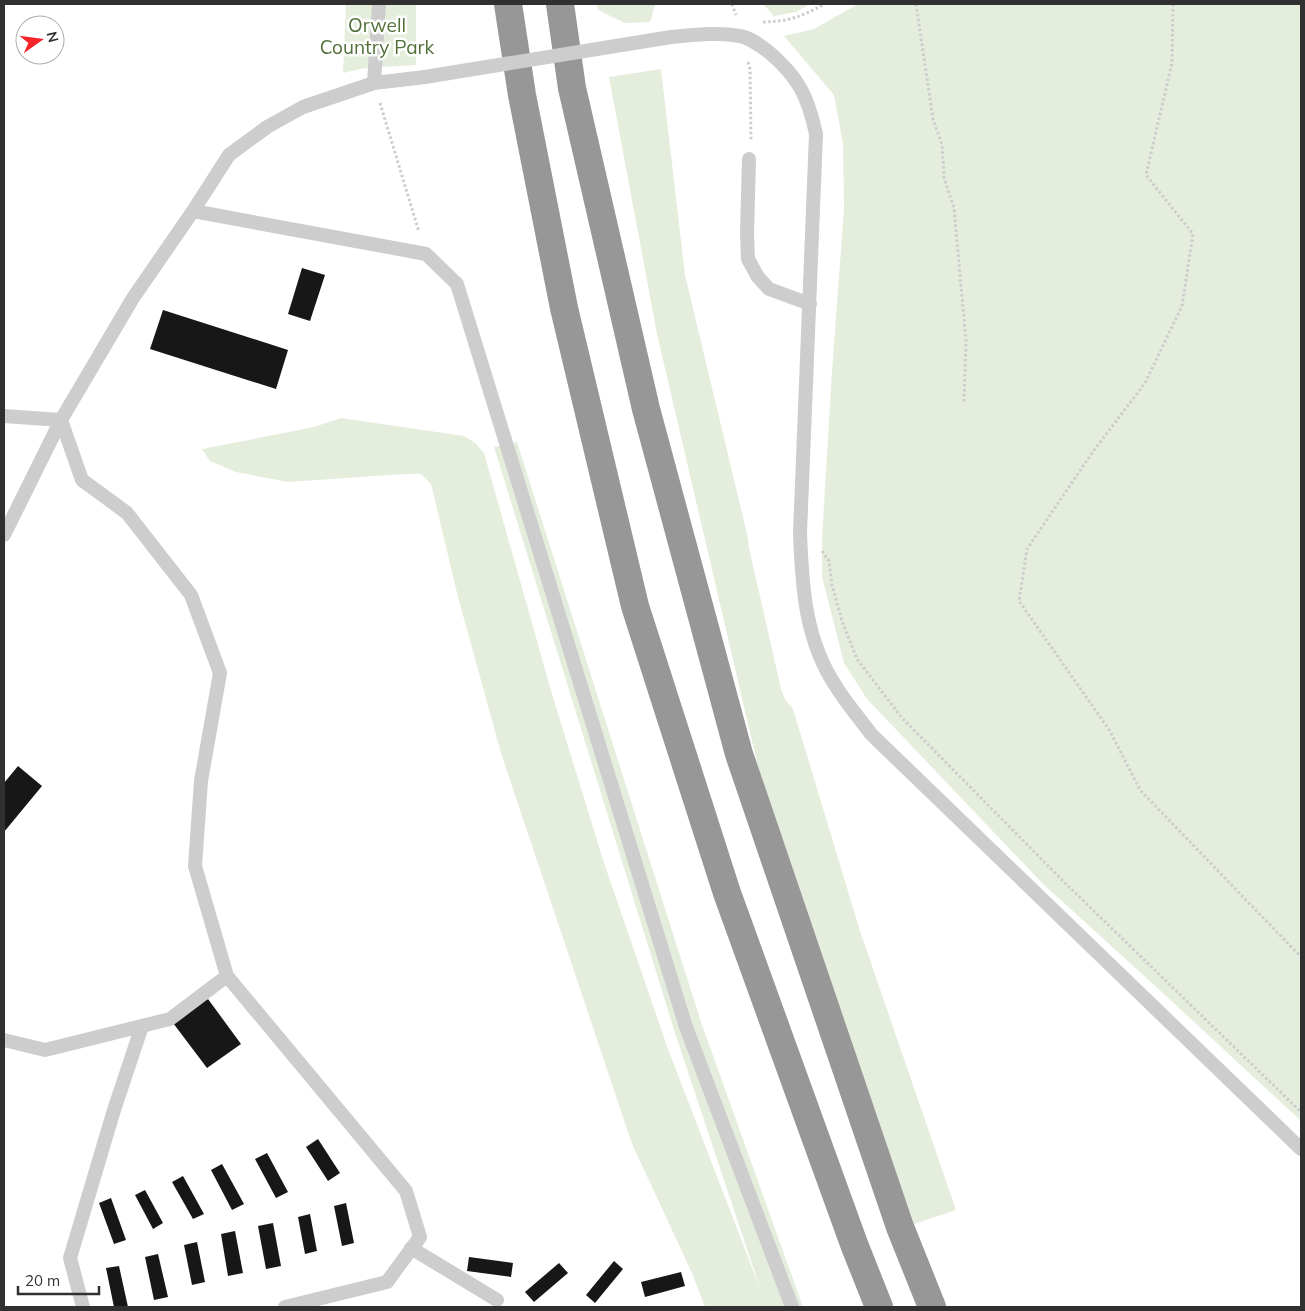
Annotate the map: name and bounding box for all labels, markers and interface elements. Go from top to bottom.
park label: Orwell Country Park [320,13,434,59]
north arrow [15,15,65,65]
text: N [43,30,63,44]
scale bar [18,1264,99,1296]
text: 20 m [25,1271,60,1290]

